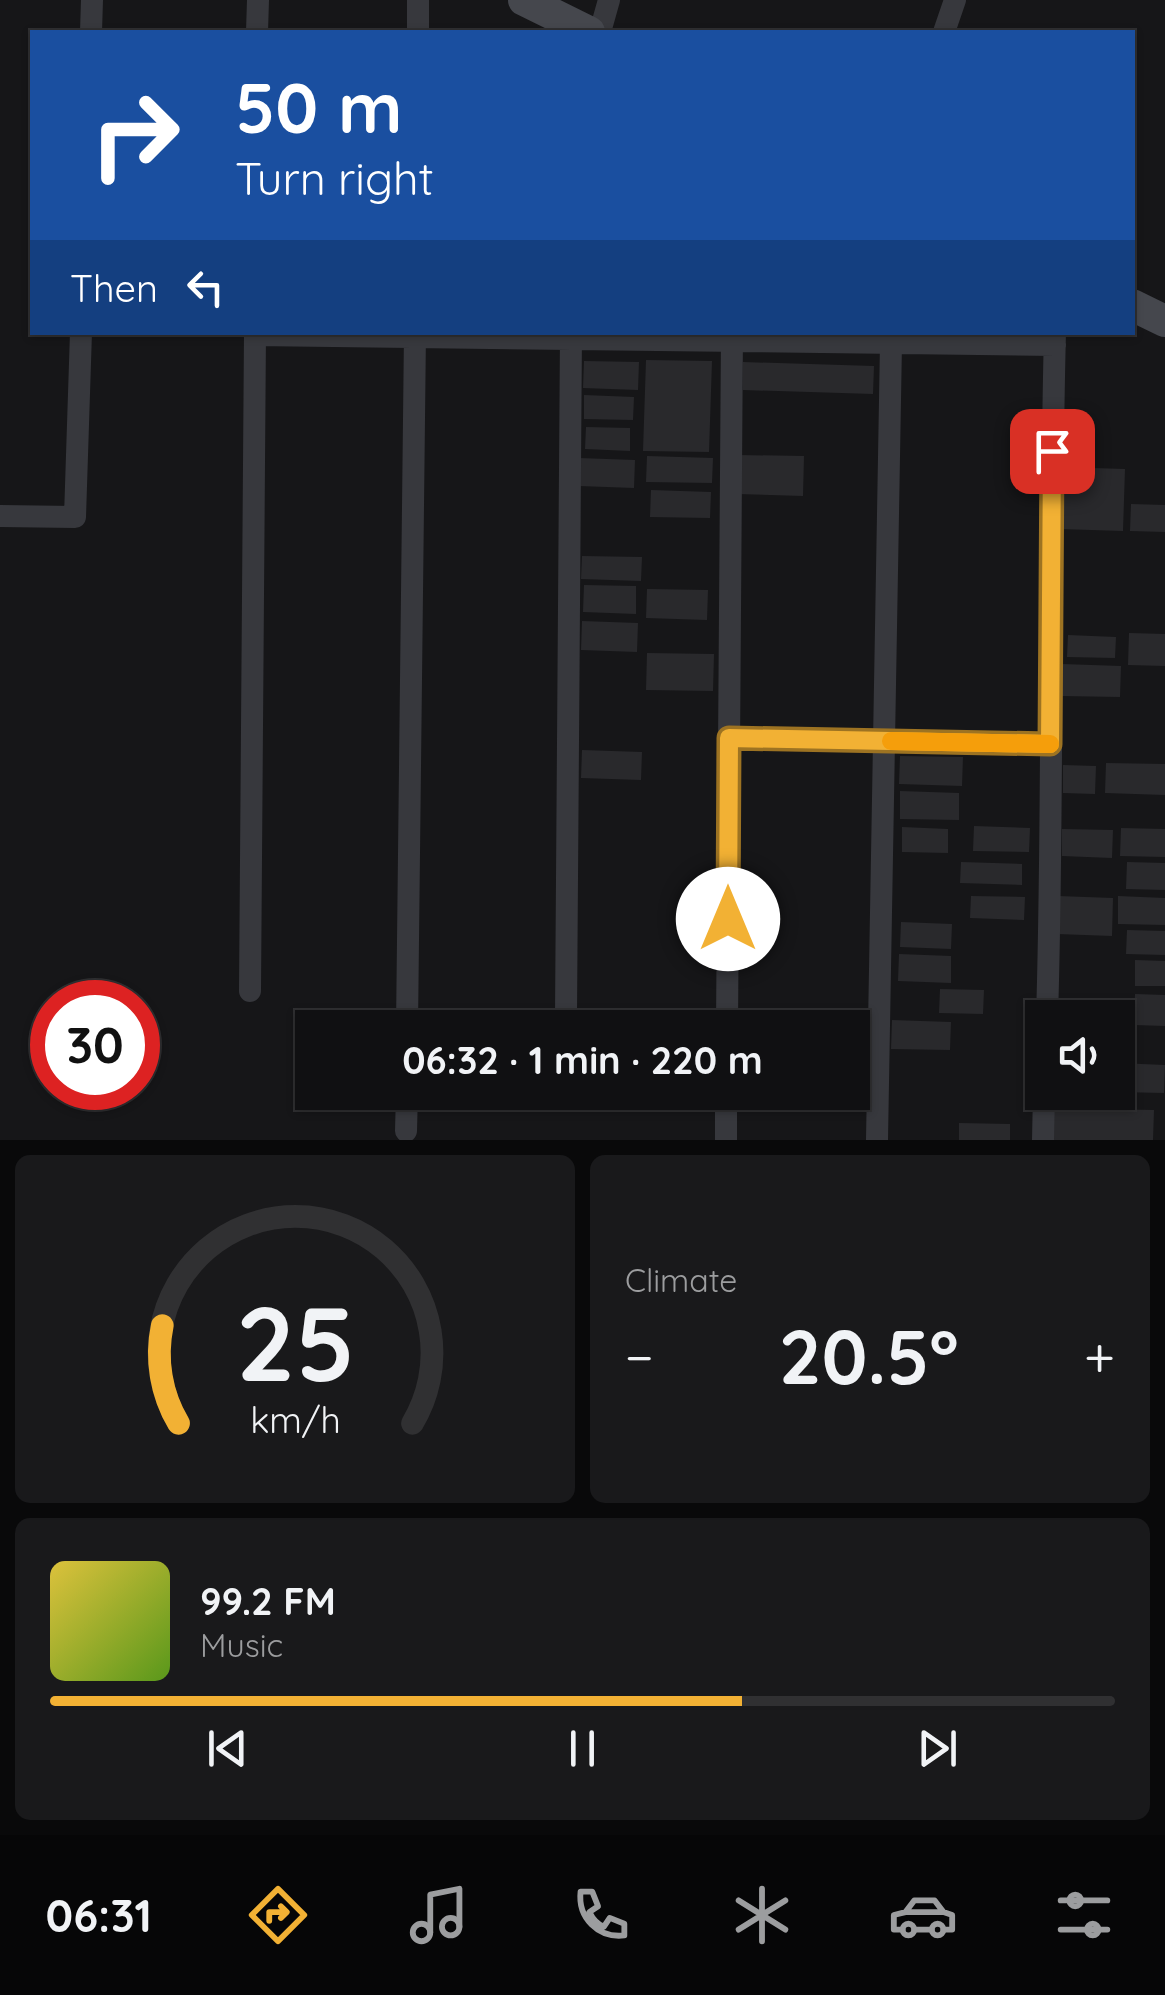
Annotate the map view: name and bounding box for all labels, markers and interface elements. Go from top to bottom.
text: 50 m [235,63,402,151]
icon: right [70,70,200,200]
text: Turn right [235,150,434,206]
icon: left [178,260,233,315]
text: Then [70,264,158,312]
pin [1010,409,1095,494]
icon: arrive [1025,424,1080,479]
position arrow [676,867,780,971]
speed limit sign: 30 [30,980,160,1110]
map controls [1025,1000,1135,1110]
button: sound [1025,1000,1135,1110]
text: 06:32 · 1 min · 220 m [402,1036,763,1084]
text: Climate [625,1260,737,1300]
text: 25 [235,1277,355,1407]
text: 20.5° [779,1309,959,1403]
text: − [625,1322,654,1391]
text: + [1084,1322,1115,1391]
text: km/h [250,1397,340,1442]
text: 99.2 FM [200,1577,336,1625]
text: Music [200,1625,283,1665]
icon: previous [200,1721,255,1776]
icon: pause [555,1721,610,1776]
icon: next [910,1721,965,1776]
icon: directions [243,1880,313,1950]
icon: music [404,1880,474,1950]
icon: phone [566,1880,636,1950]
icon: climate [727,1880,797,1950]
icon: car [888,1880,958,1950]
icon: filters [1049,1880,1119,1950]
text: 06:31 [46,1887,152,1943]

